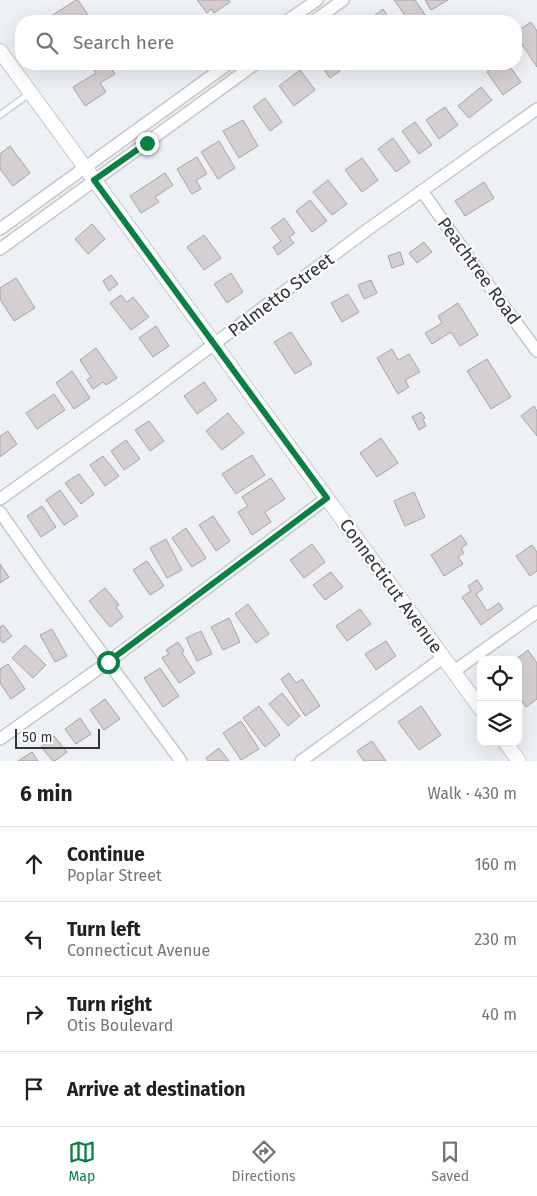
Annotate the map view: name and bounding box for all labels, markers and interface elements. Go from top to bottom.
search box [15,15,522,70]
icon: search [33,29,61,57]
text: Search here [73,31,174,54]
route end [136,132,159,155]
street label: Peachtree Road [433,213,525,329]
street label: Palmetto Street [224,248,339,342]
street label: Connecticut Avenue [335,514,447,658]
route start [97,651,120,674]
map controls [477,656,522,746]
button: locate [477,656,522,701]
button: layers [477,701,522,746]
scale bar [15,726,100,749]
text: 50 m [22,729,53,746]
text: 6 min [20,781,73,807]
text: Walk · 430 m [427,784,517,803]
text: Continue [67,843,145,866]
icon: ahead [20,850,48,878]
text: 160 m [475,855,517,874]
text: Poplar Street [67,866,162,885]
text: Turn left [67,918,141,941]
icon: left [20,925,48,953]
text: 230 m [474,930,517,949]
text: Connecticut Avenue [67,941,210,960]
text: Turn right [67,993,152,1016]
icon: right [20,1000,48,1028]
text: 40 m [482,1005,517,1024]
text: Otis Boulevard [67,1016,173,1035]
icon: arrive [20,1075,48,1103]
text: Arrive at destination [67,1078,246,1101]
tab: Map [68,1138,96,1185]
tab: Directions [231,1138,296,1185]
tab: Saved [431,1138,469,1185]

